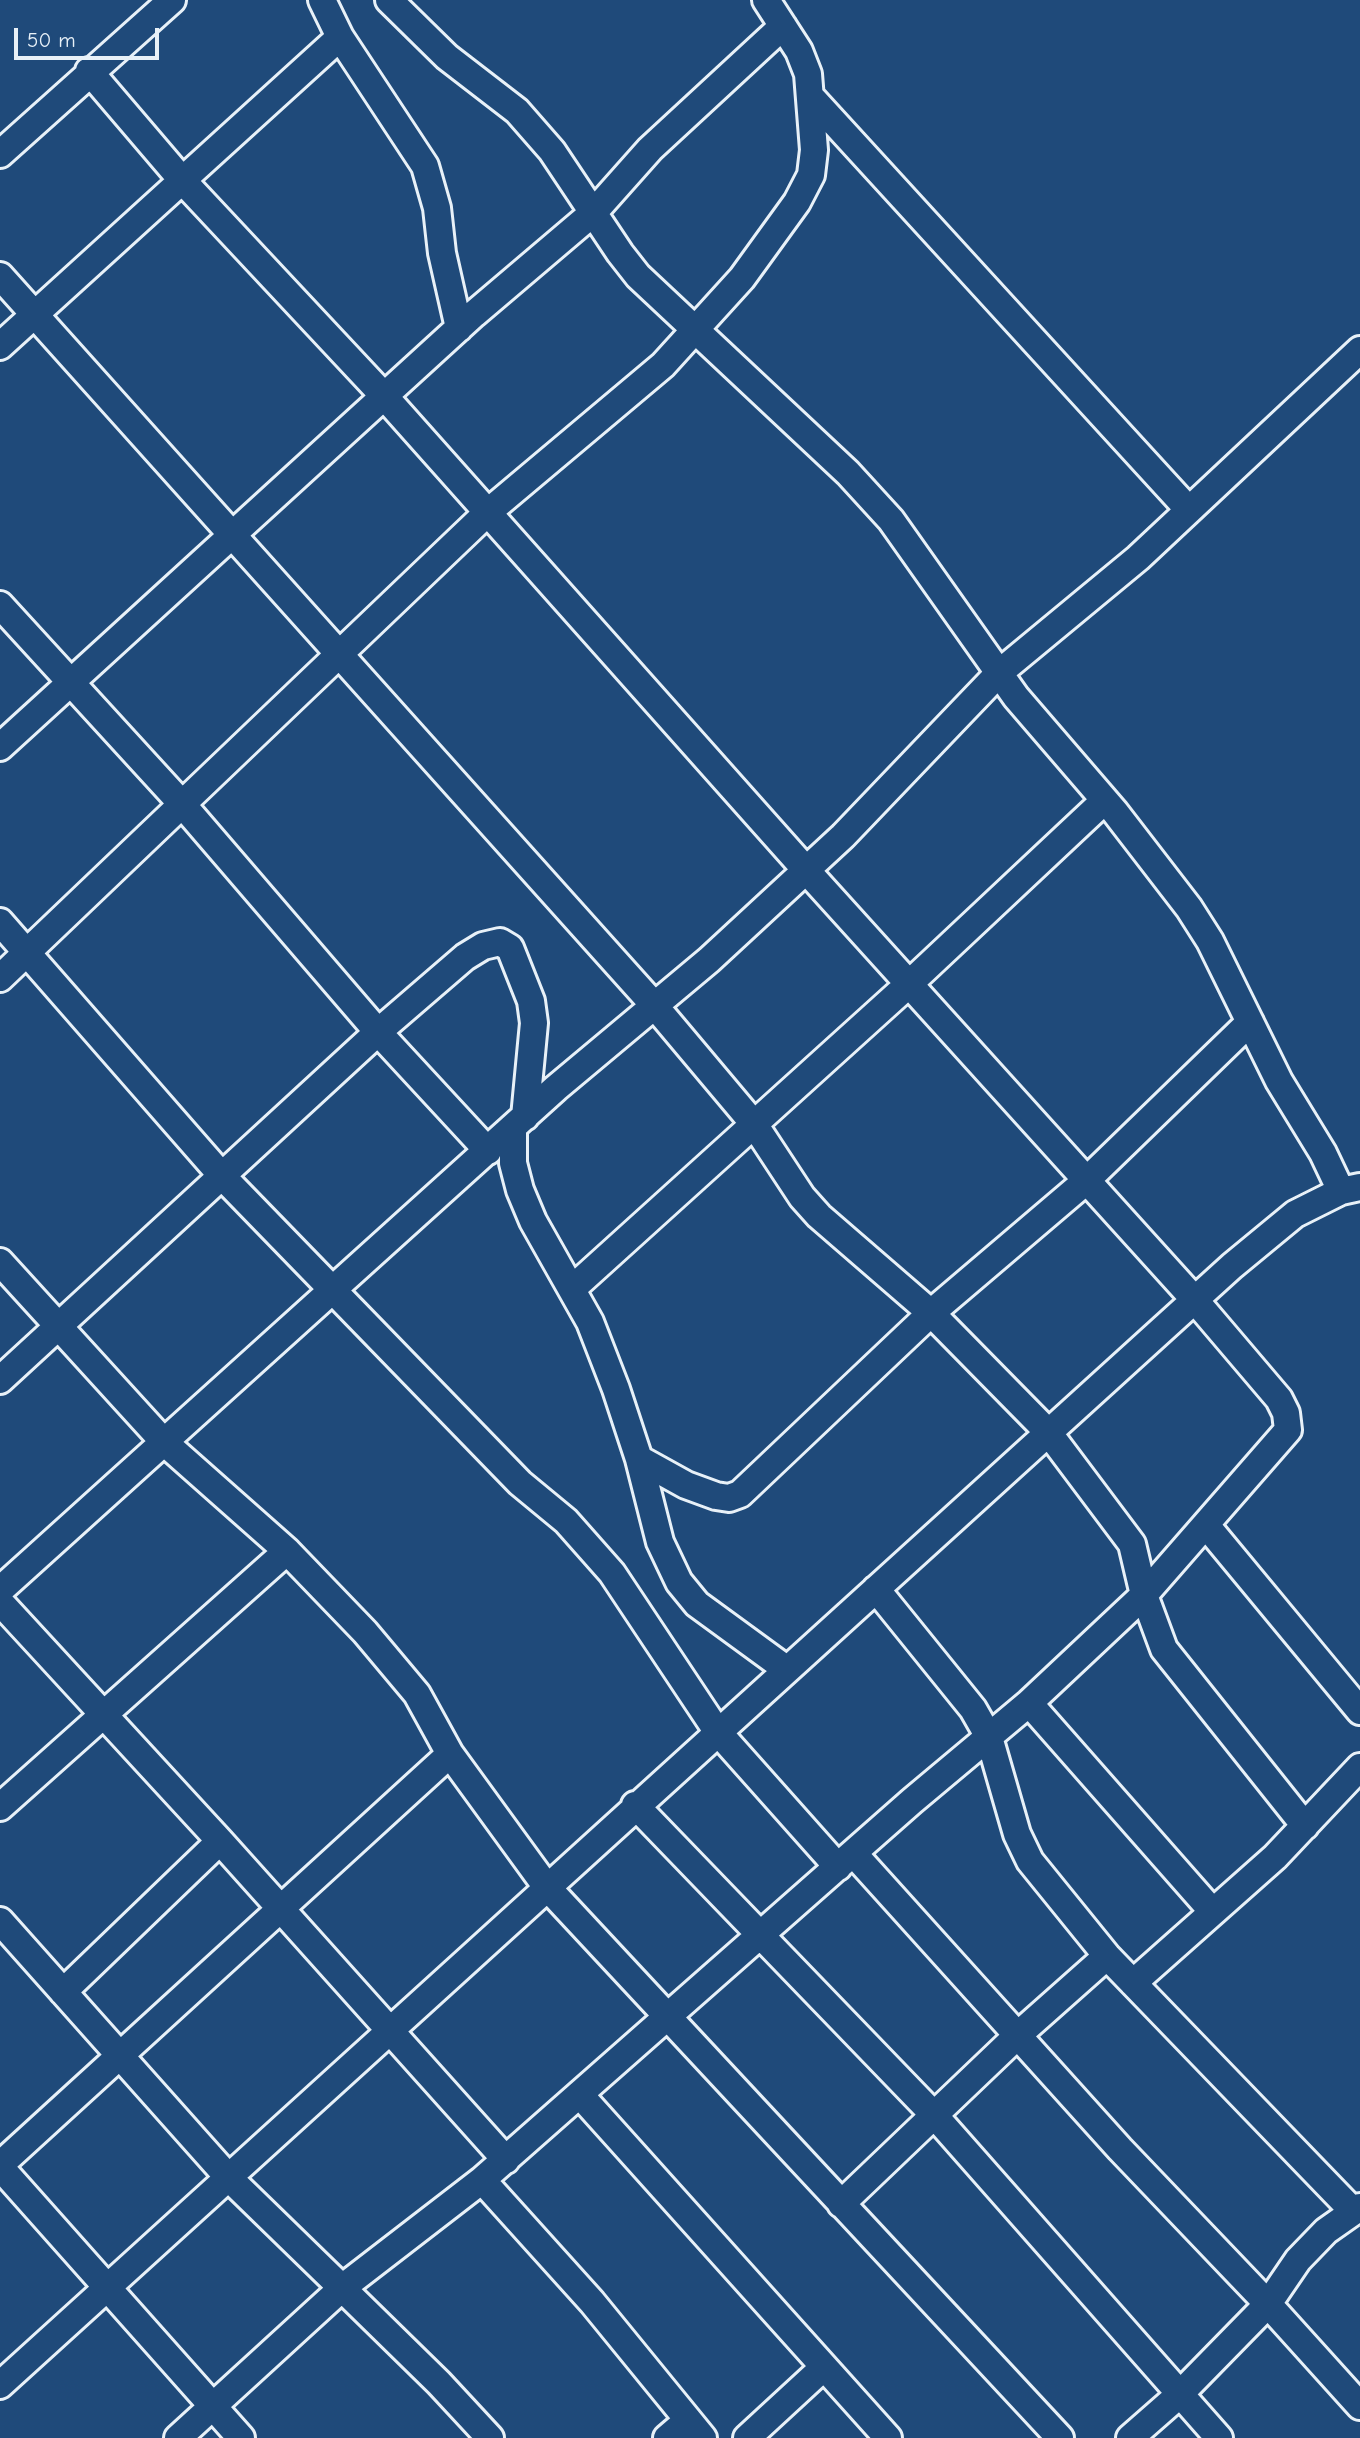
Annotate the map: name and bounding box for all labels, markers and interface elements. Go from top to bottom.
scale bar [18,14,163,58]
text: 50 m [27,28,76,52]

